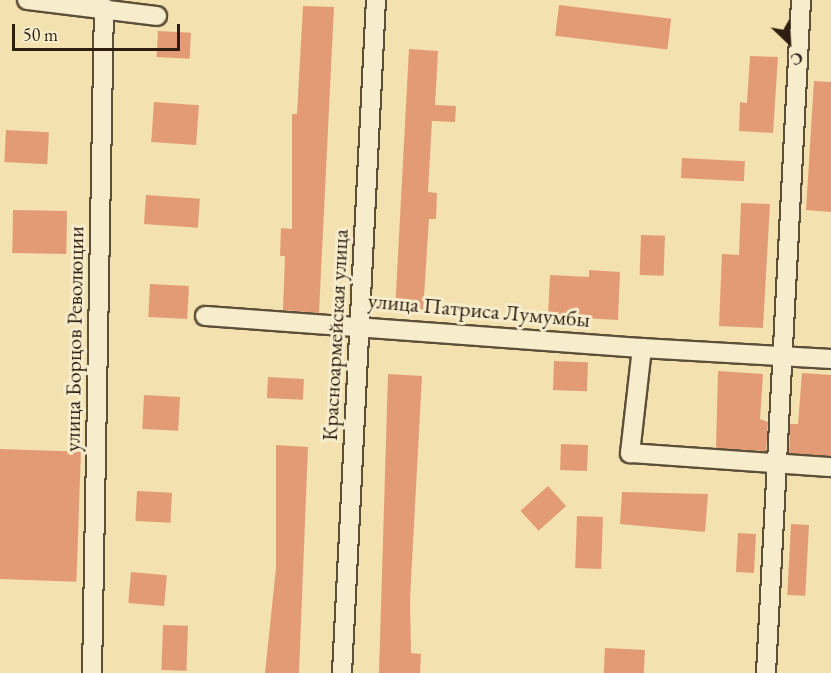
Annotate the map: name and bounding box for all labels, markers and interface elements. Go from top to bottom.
scale bar [15,12,183,50]
north arrow [759,12,819,72]
text: 50 m [23,23,58,46]
text: С [787,47,806,71]
street label: улица Борцов Революции [59,226,89,452]
street label: Красноармейская улица [316,228,354,442]
street label: улица Патриса Лумумбы [367,287,591,333]

